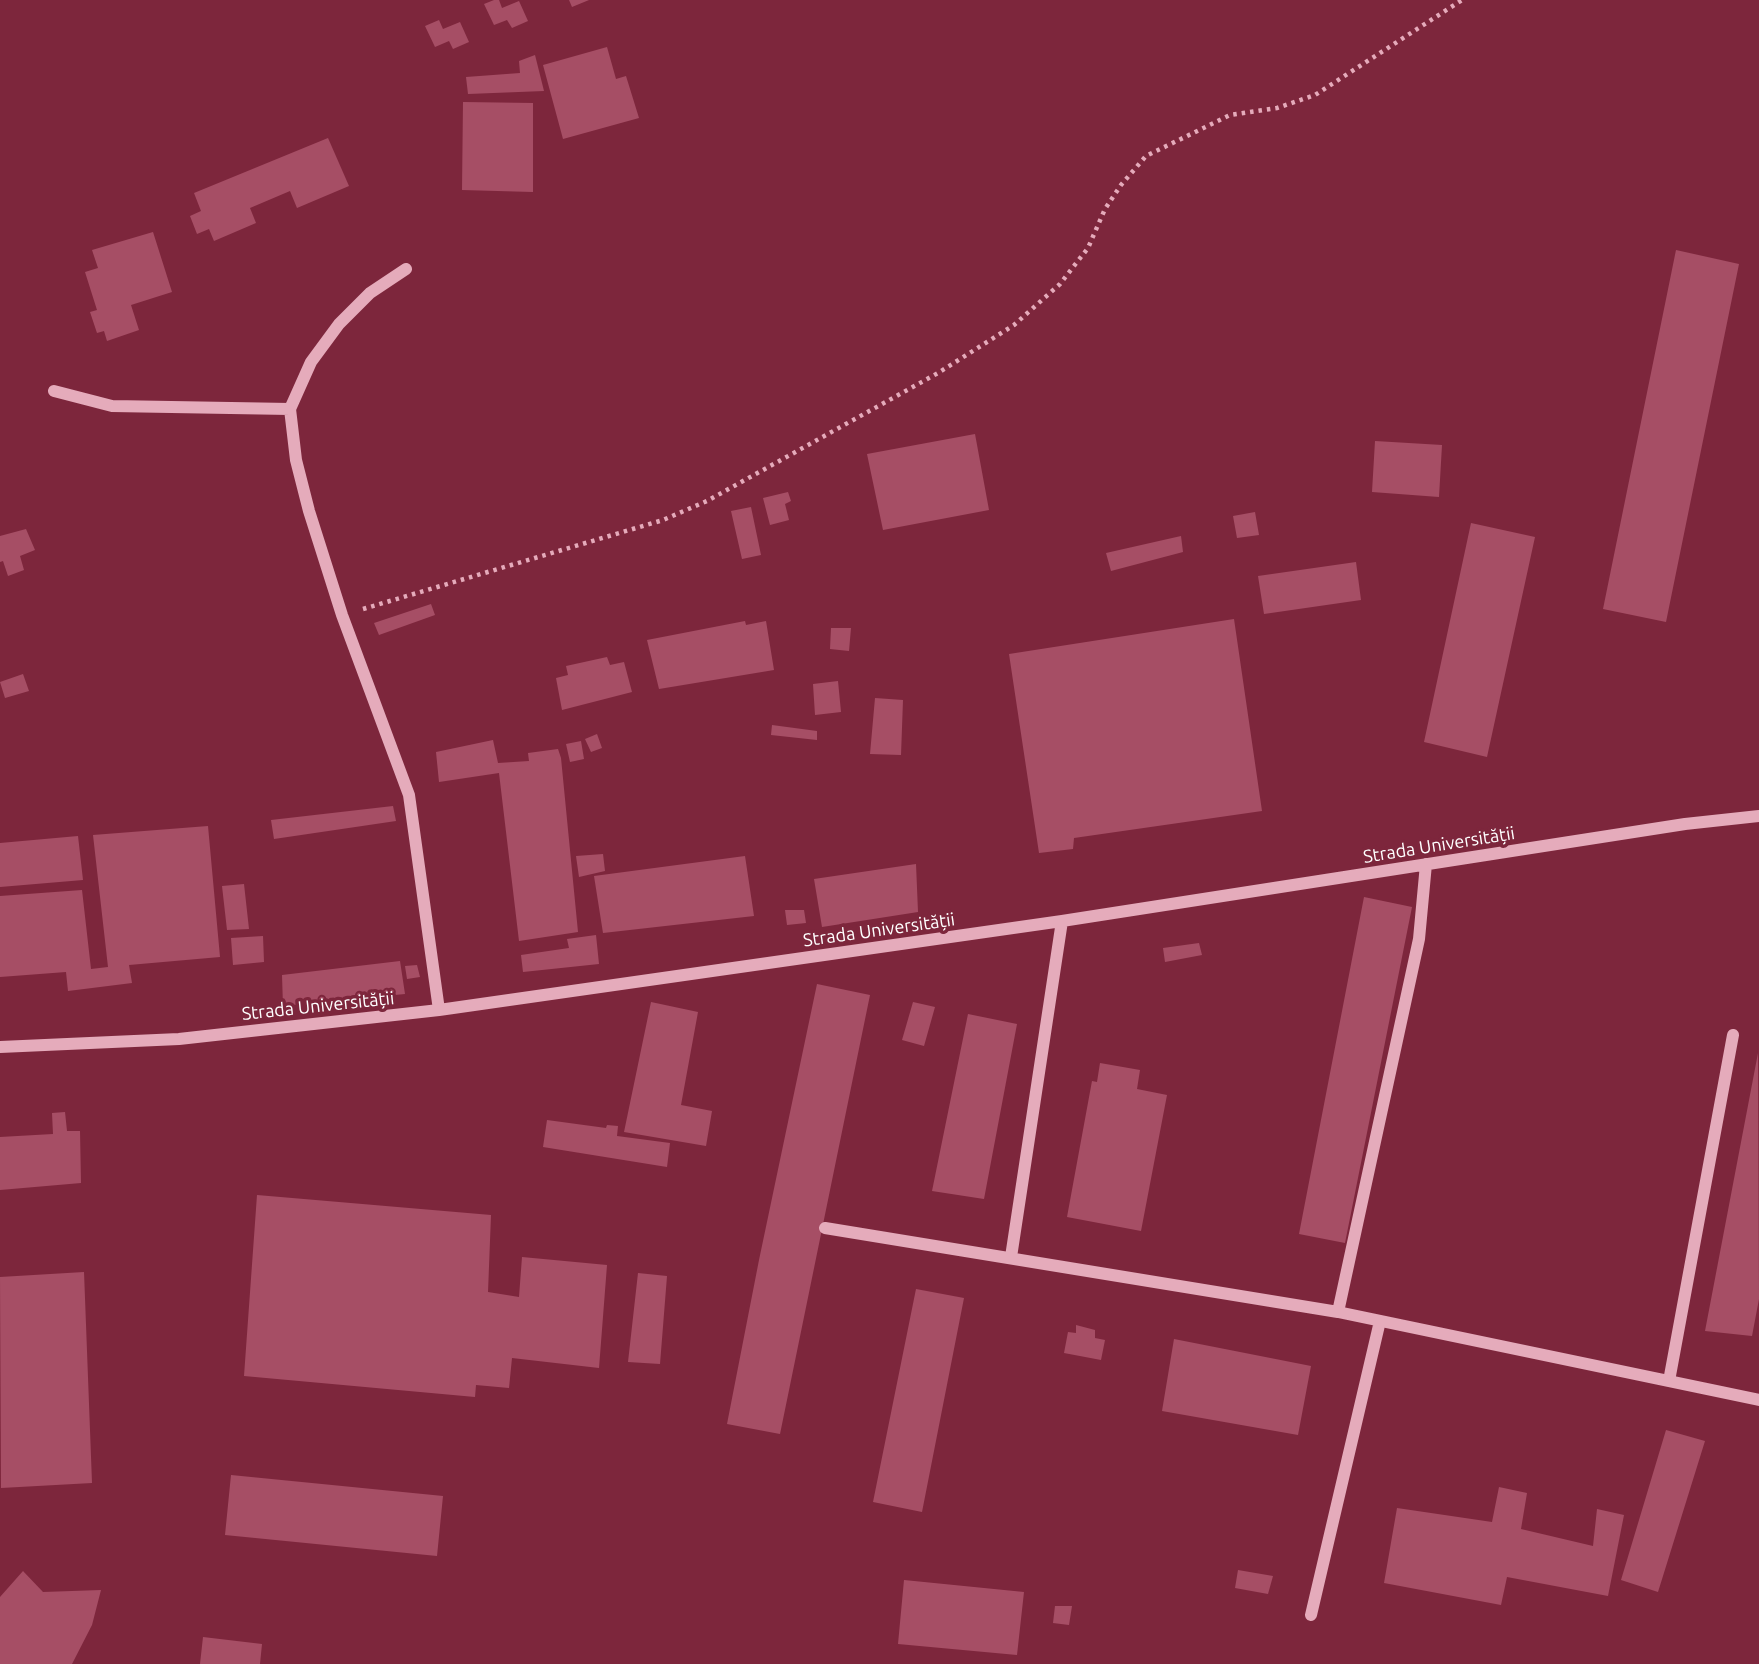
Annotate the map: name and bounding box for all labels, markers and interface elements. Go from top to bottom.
street label: Strada Universității [1362,822,1516,868]
street label: Strada Universității [802,909,956,951]
street label: Strada Universității [241,987,395,1025]

